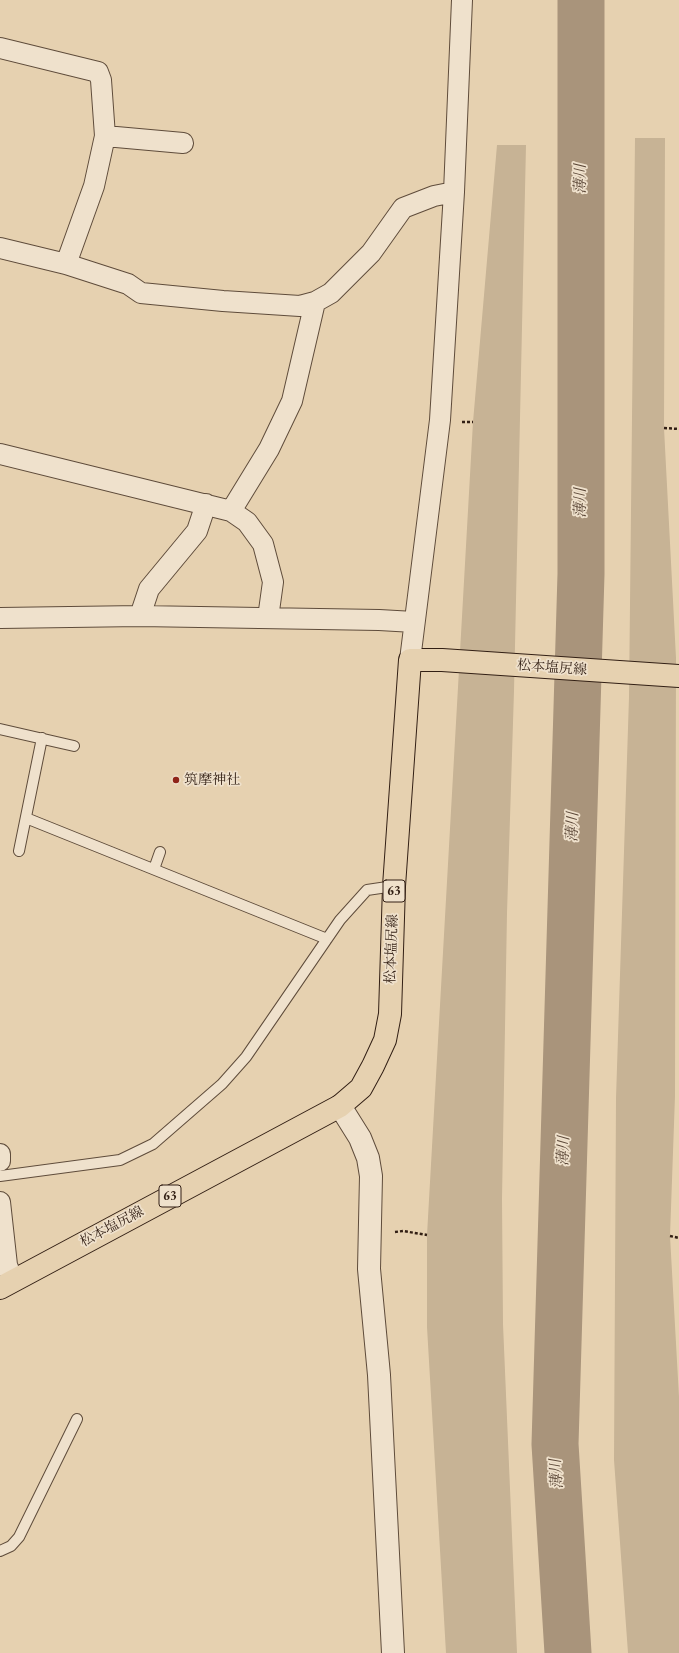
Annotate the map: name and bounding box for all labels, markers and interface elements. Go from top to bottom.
water label: 薄川 [572,164,590,194]
water label: 薄川 [572,488,590,518]
street label: 松本塩尻線 [516,657,588,679]
place label: 筑摩神社 [184,772,240,788]
marker: 筑摩神社 [171,775,181,785]
water label: 薄川 [563,812,583,842]
road number: 63 [383,880,405,902]
street label: 松本塩尻線 [382,914,402,984]
water label: 薄川 [554,1136,574,1166]
road number: 63 [159,1185,181,1207]
street label: 松本塩尻線 [77,1203,147,1251]
water label: 薄川 [547,1458,567,1490]

